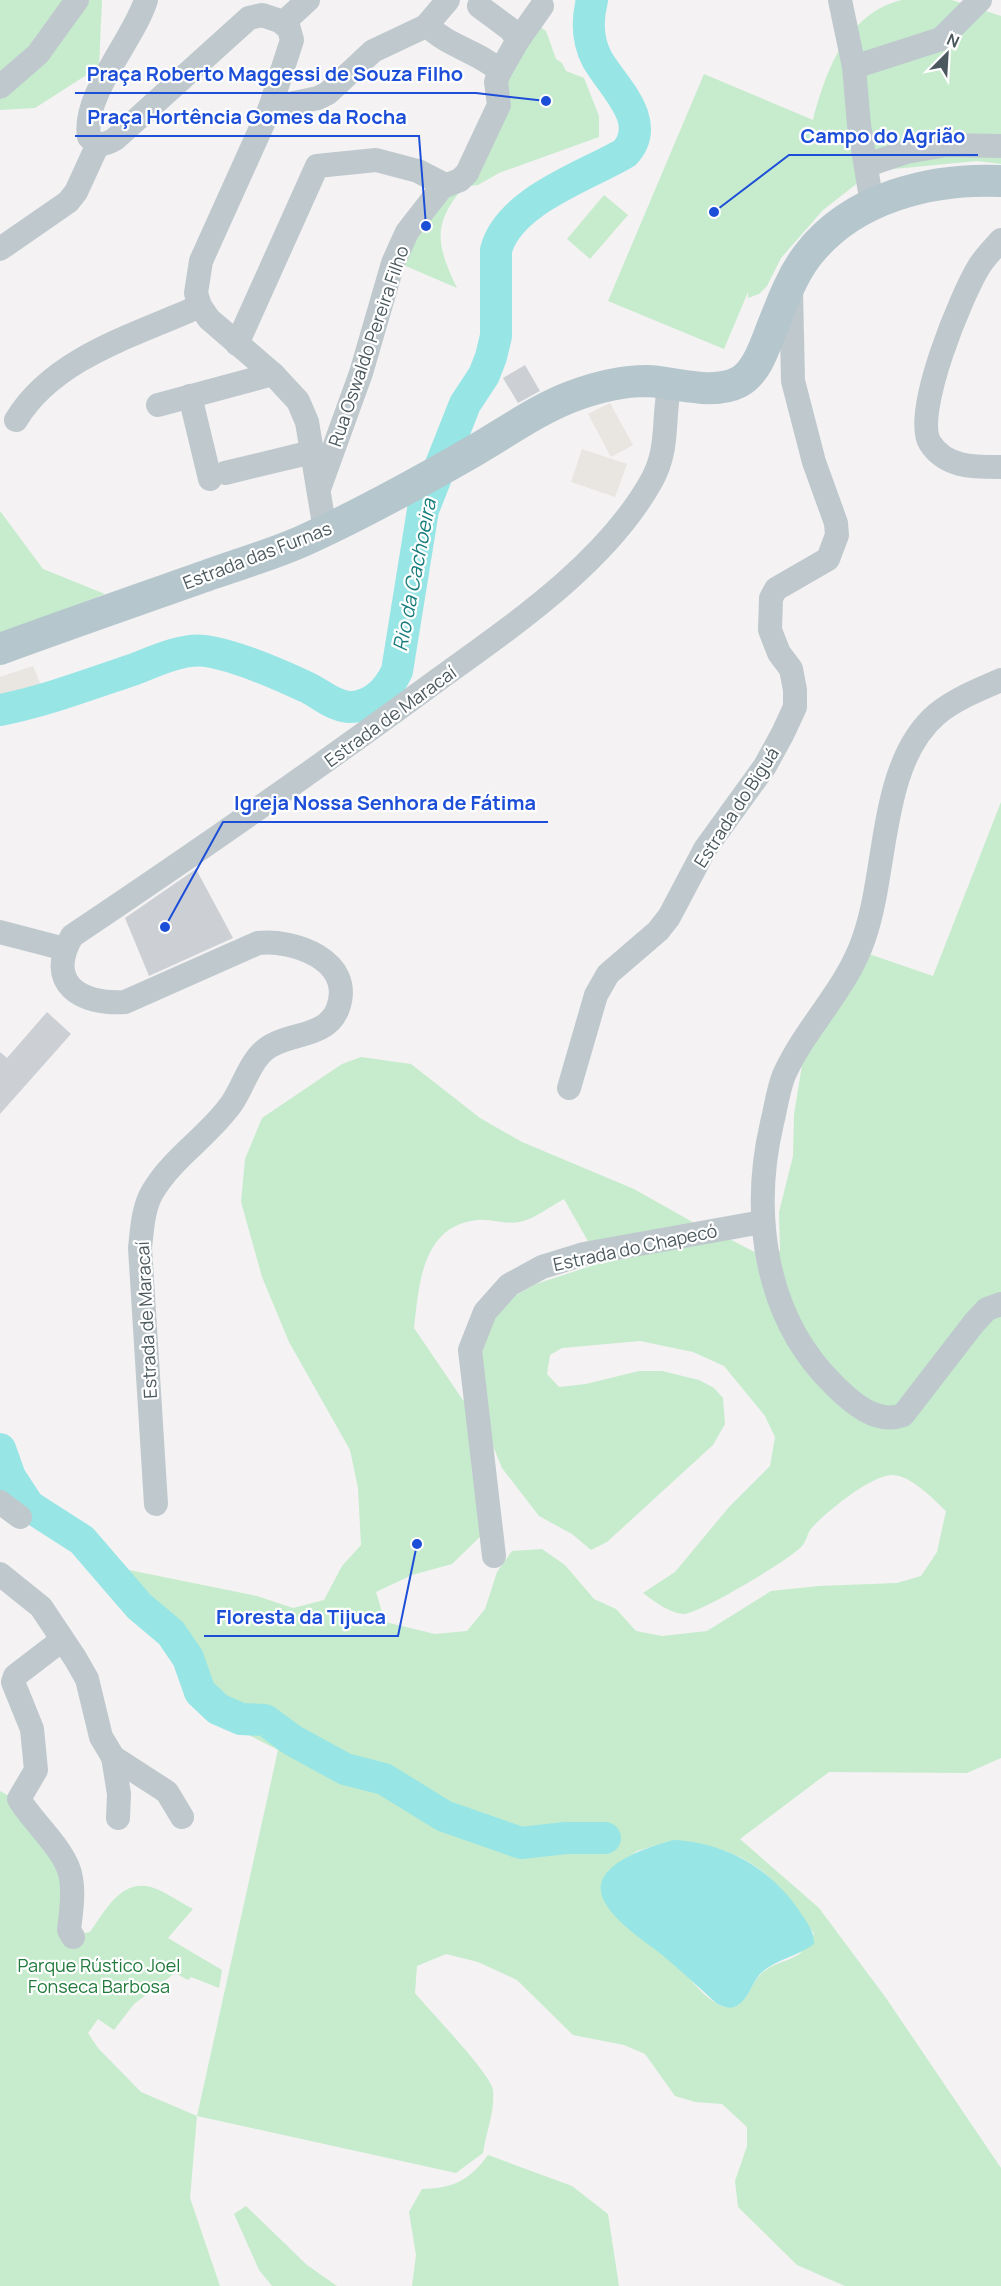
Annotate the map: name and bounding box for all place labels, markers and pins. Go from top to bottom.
callout: Praça Roberto Maggessi de Souza Filho [75,55,476,93]
callout: Praça Hortência Gomes da Rocha [75,98,419,136]
callout: Campo do Agrião [789,117,978,155]
callout: Igreja Nossa Senhora de Fátima [223,784,548,822]
callout: Floresta da Tijuca [204,1598,398,1636]

